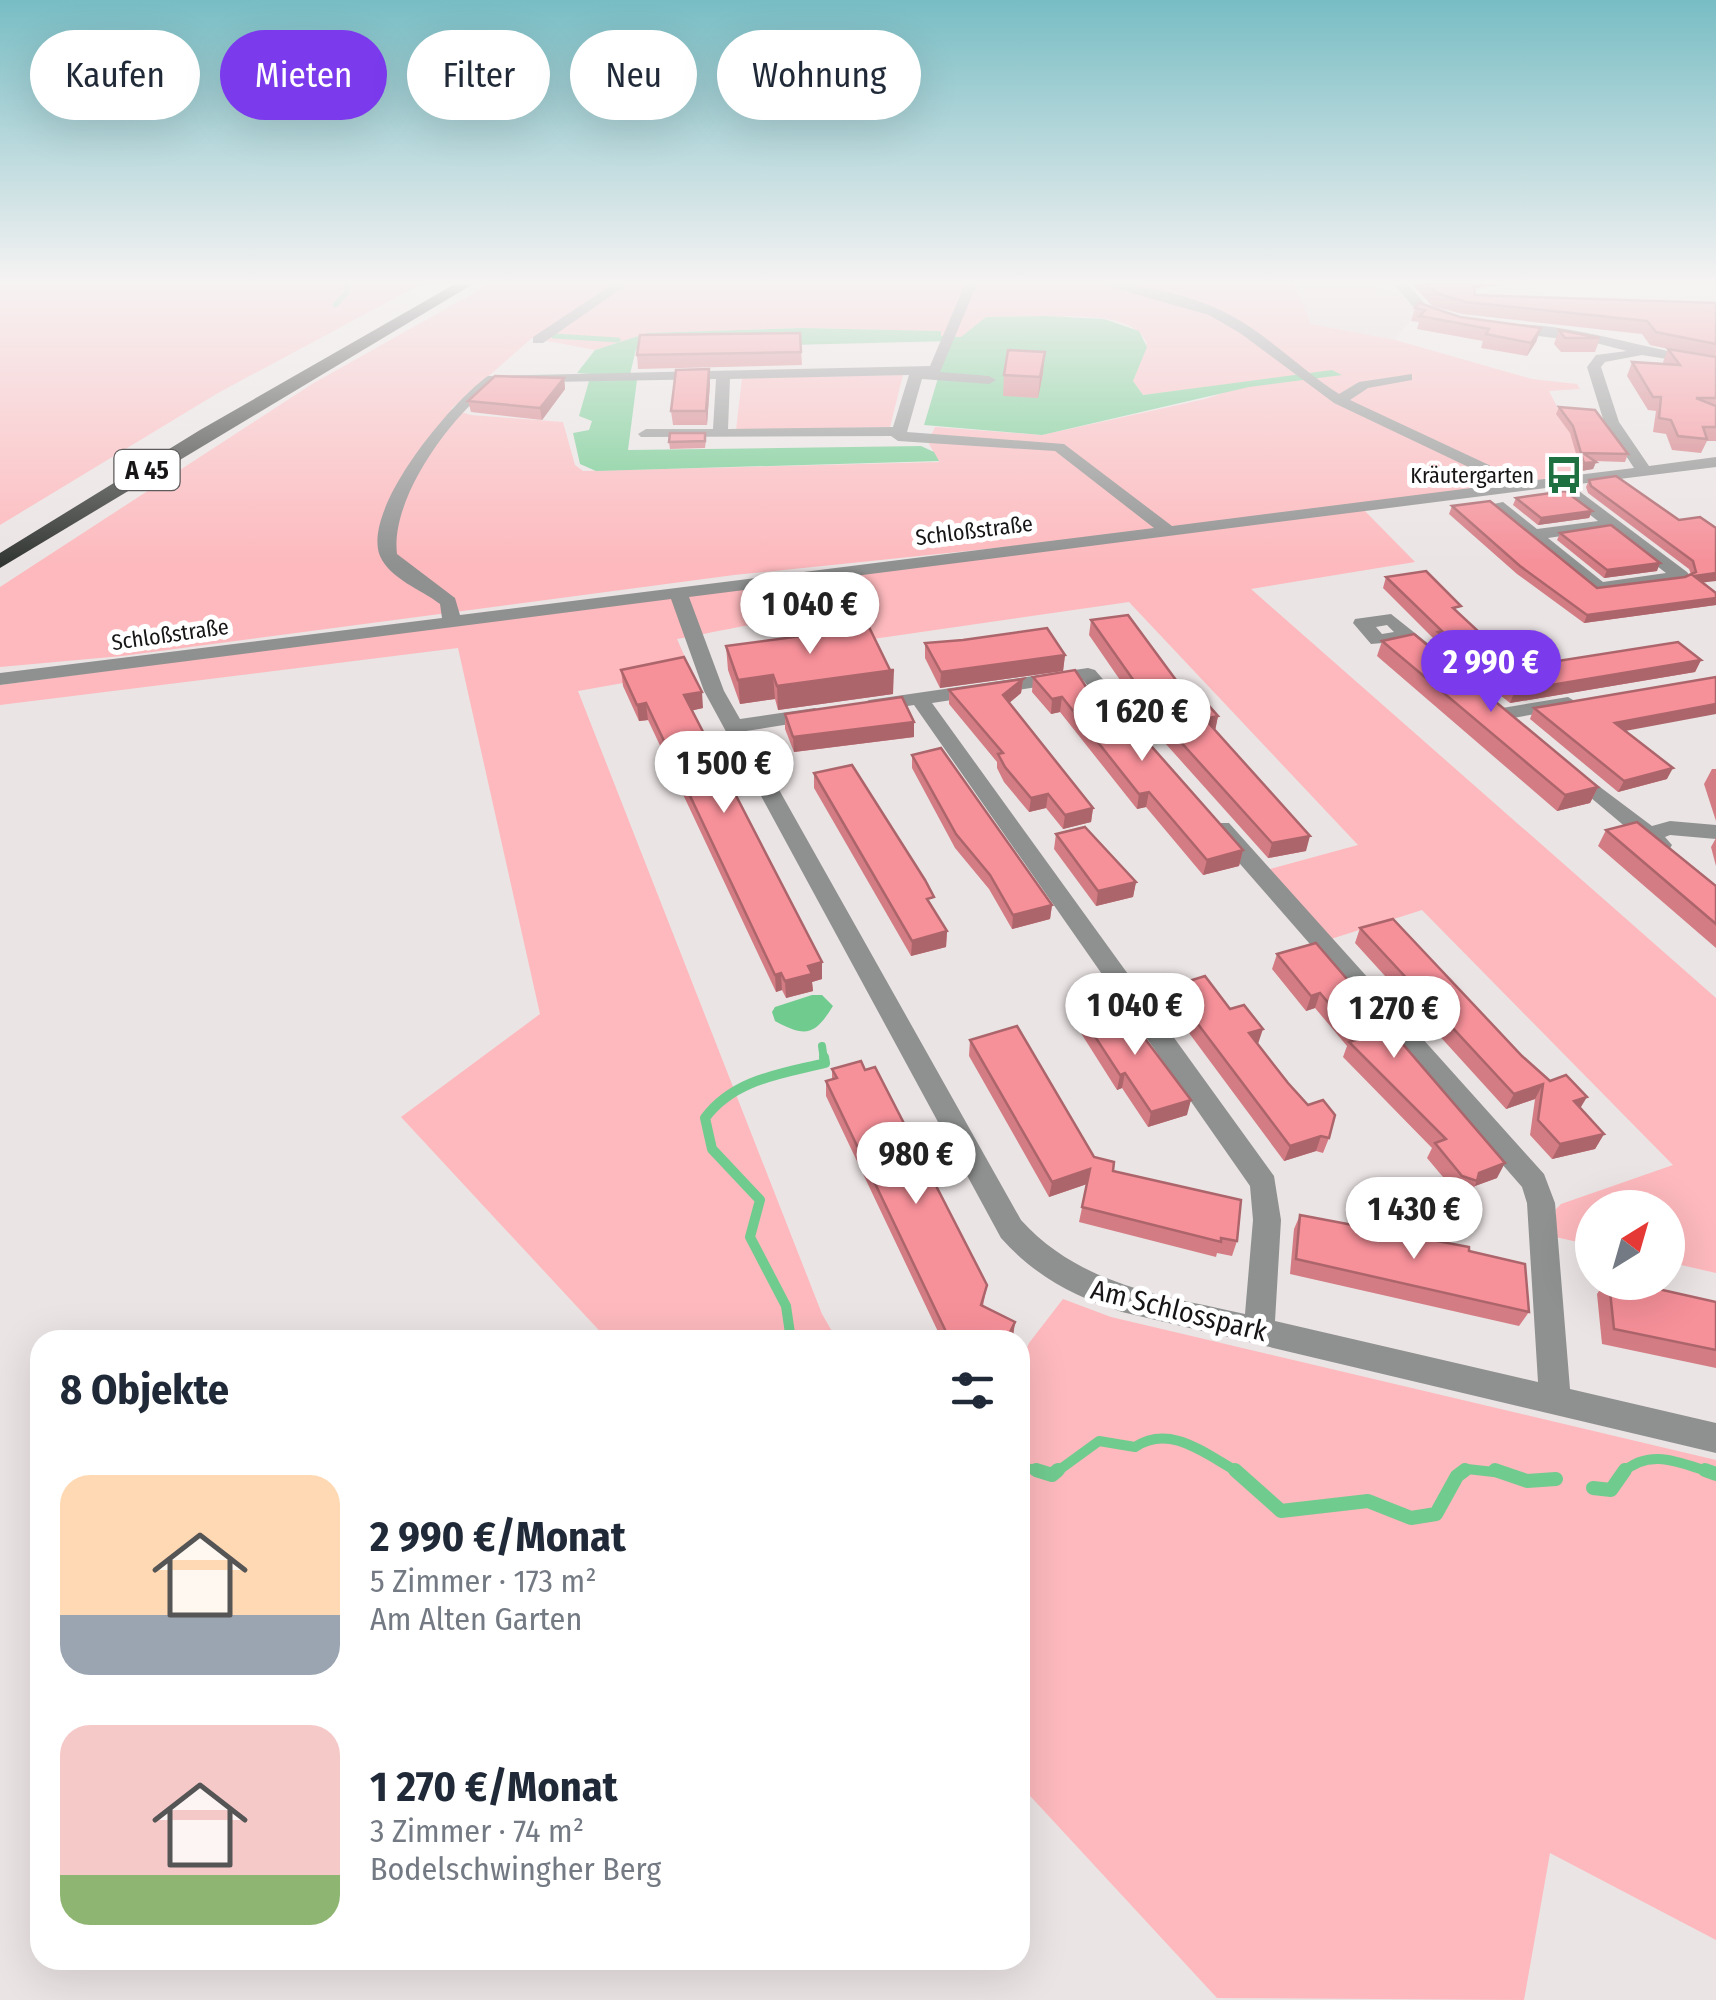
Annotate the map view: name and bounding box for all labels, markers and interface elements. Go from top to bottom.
chip: Kaufen [30,30,200,120]
chip: Mieten [220,30,387,120]
chip: Filter [407,30,550,120]
chip: Neu [570,30,697,120]
chip: Wohnung [717,30,921,120]
road number: A 45 [114,450,180,490]
bus stop icon: Kräutergarten [1543,454,1585,496]
place label: Kräutergarten [1410,462,1534,489]
street label: Schloßstraße [914,510,1034,551]
pin: 1 040 € [718,572,902,657]
text: 1 040 € [762,585,858,623]
street label: Schloßstraße [110,613,230,656]
pin: 2 990 € [1399,630,1583,715]
text: 2 990 € [1443,643,1539,681]
pin: 1 620 € [1050,679,1234,764]
text: 1 620 € [1096,692,1188,730]
pin: 1 500 € [632,731,816,816]
text: 1 500 € [677,744,771,782]
pin: 1 040 € [1043,973,1227,1058]
pin: 1 270 € [1302,976,1486,1061]
text: 1 040 € [1087,986,1183,1024]
text: 1 270 € [1349,989,1439,1027]
pin: 980 € [846,1122,986,1207]
text: 980 € [879,1135,953,1173]
pin: 1 430 € [1322,1177,1506,1262]
text: 1 430 € [1368,1190,1460,1228]
north arrow [1575,1190,1685,1300]
map controls [1575,1190,1685,1300]
street label: Am Schlosspark [1087,1273,1271,1349]
icon: filters [945,1363,1000,1418]
text: 8 Objekte [60,1365,229,1415]
text: 2 990 €/Monat [370,1512,626,1562]
icon: home [140,1515,260,1635]
text: 5 Zimmer · 173 m² [370,1562,597,1600]
text: Am Alten Garten [370,1600,582,1638]
text: 1 270 €/Monat [370,1762,617,1812]
icon: home [140,1765,260,1885]
text: 3 Zimmer · 74 m² [370,1812,584,1850]
text: Bodelschwingher Berg [370,1850,661,1888]

